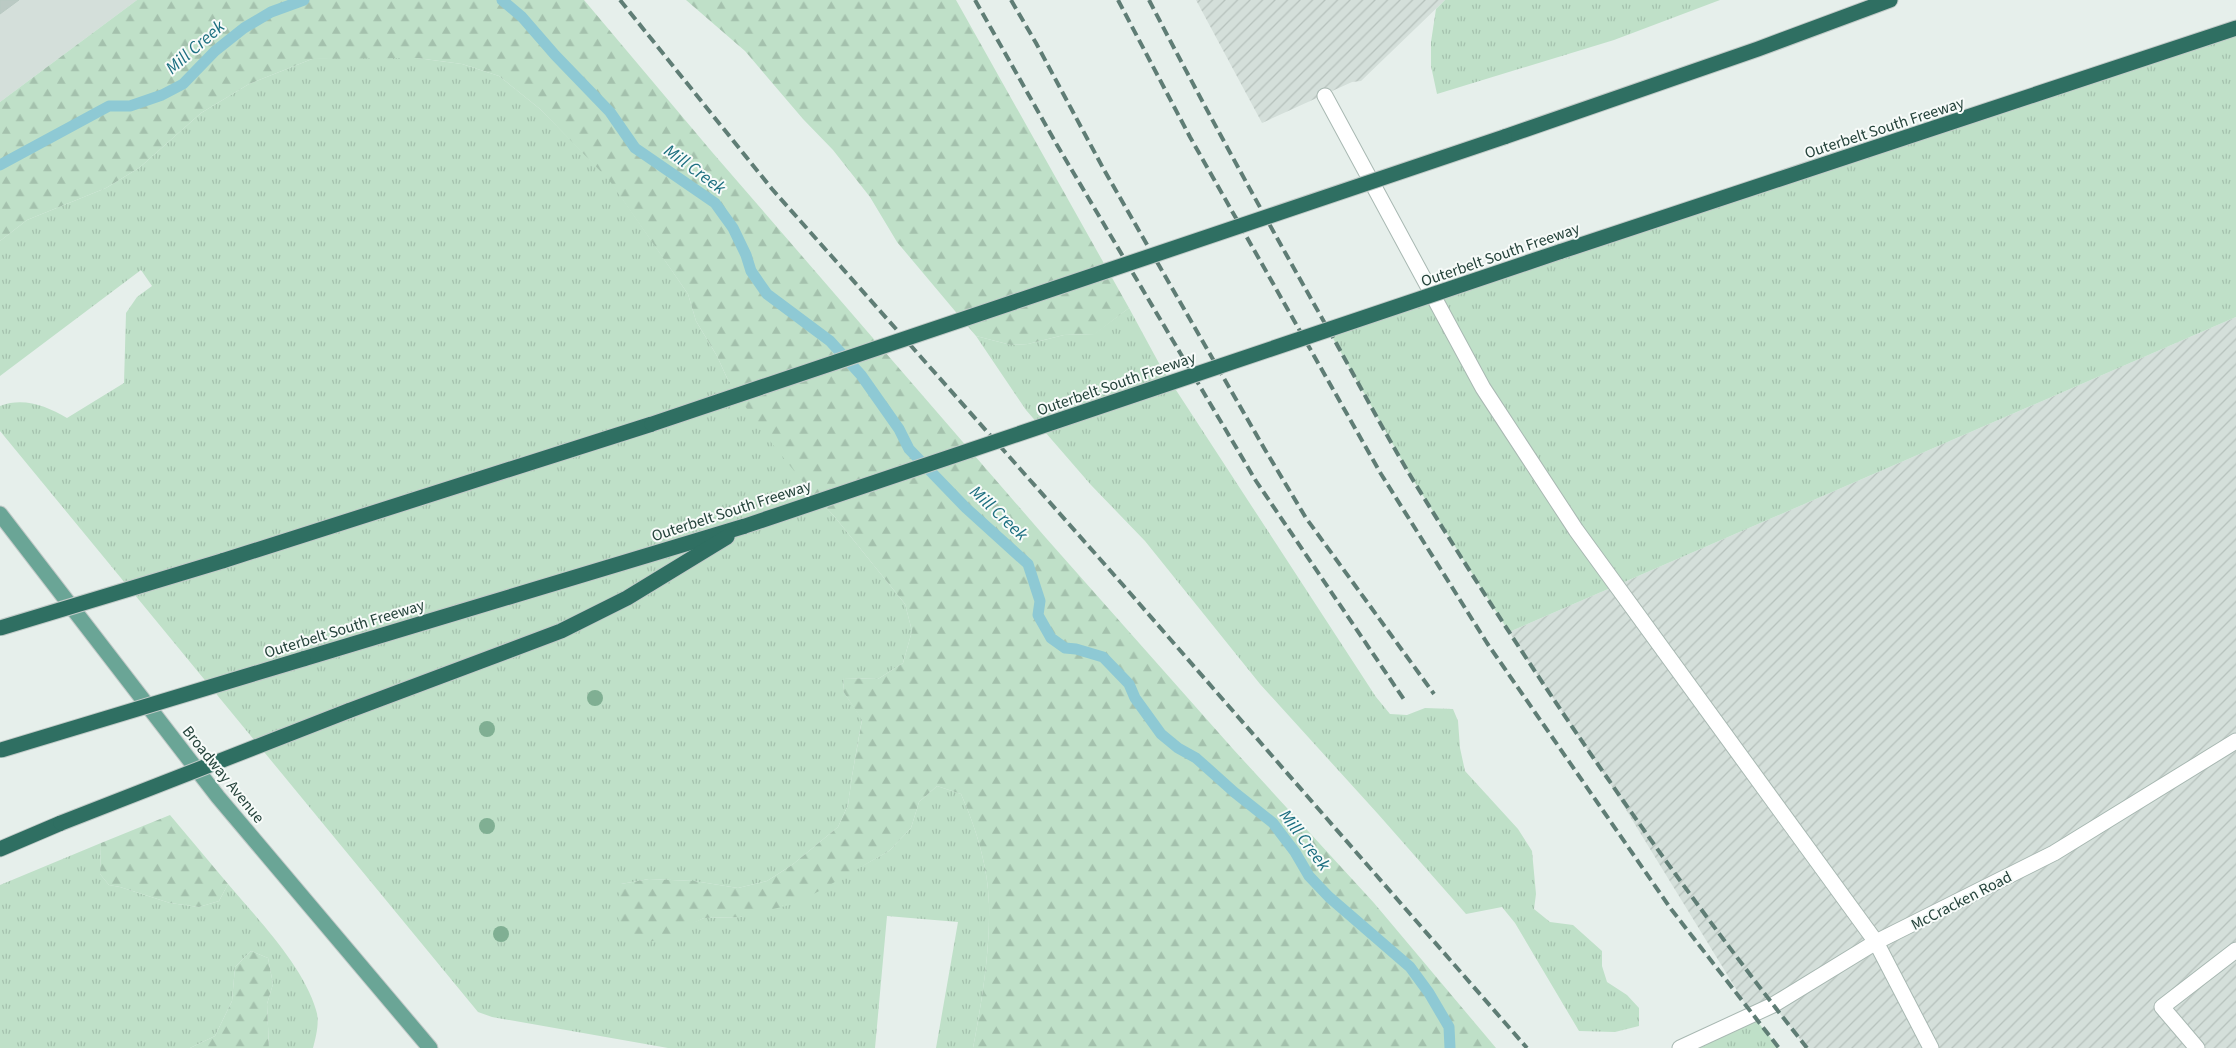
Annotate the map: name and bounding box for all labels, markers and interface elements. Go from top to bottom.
water label: Mill Creek [160,14,231,80]
street label: Outerbelt South Freeway [1802,92,1967,164]
water label: Mill Creek [659,138,731,201]
street label: Outerbelt South Freeway [1418,217,1583,292]
street label: Outerbelt South Freeway [1034,346,1199,421]
street label: Outerbelt South Freeway [649,475,814,547]
water label: Mill Creek [964,480,1034,547]
street label: Outerbelt South Freeway [261,594,428,664]
street label: Broadway Avenue [177,721,269,828]
water label: Mill Creek [1273,804,1336,877]
street label: McCracken Road [1907,866,2016,936]

